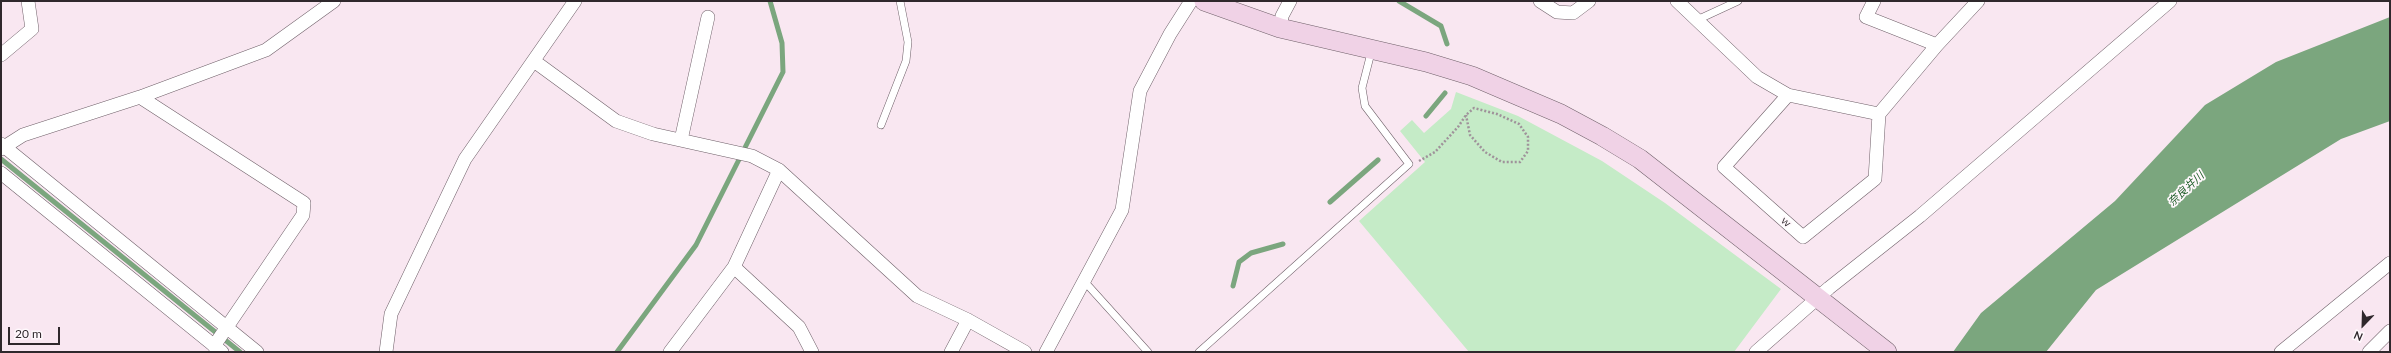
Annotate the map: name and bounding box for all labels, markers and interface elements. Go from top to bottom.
water label: 奈良井川 [2165,169,2207,209]
street label: ｗ [1778,214,1794,230]
north arrow [2343,305,2383,345]
scale bar [10,319,62,345]
text: 20 m [15,326,42,341]
text: N [2352,329,2365,344]

